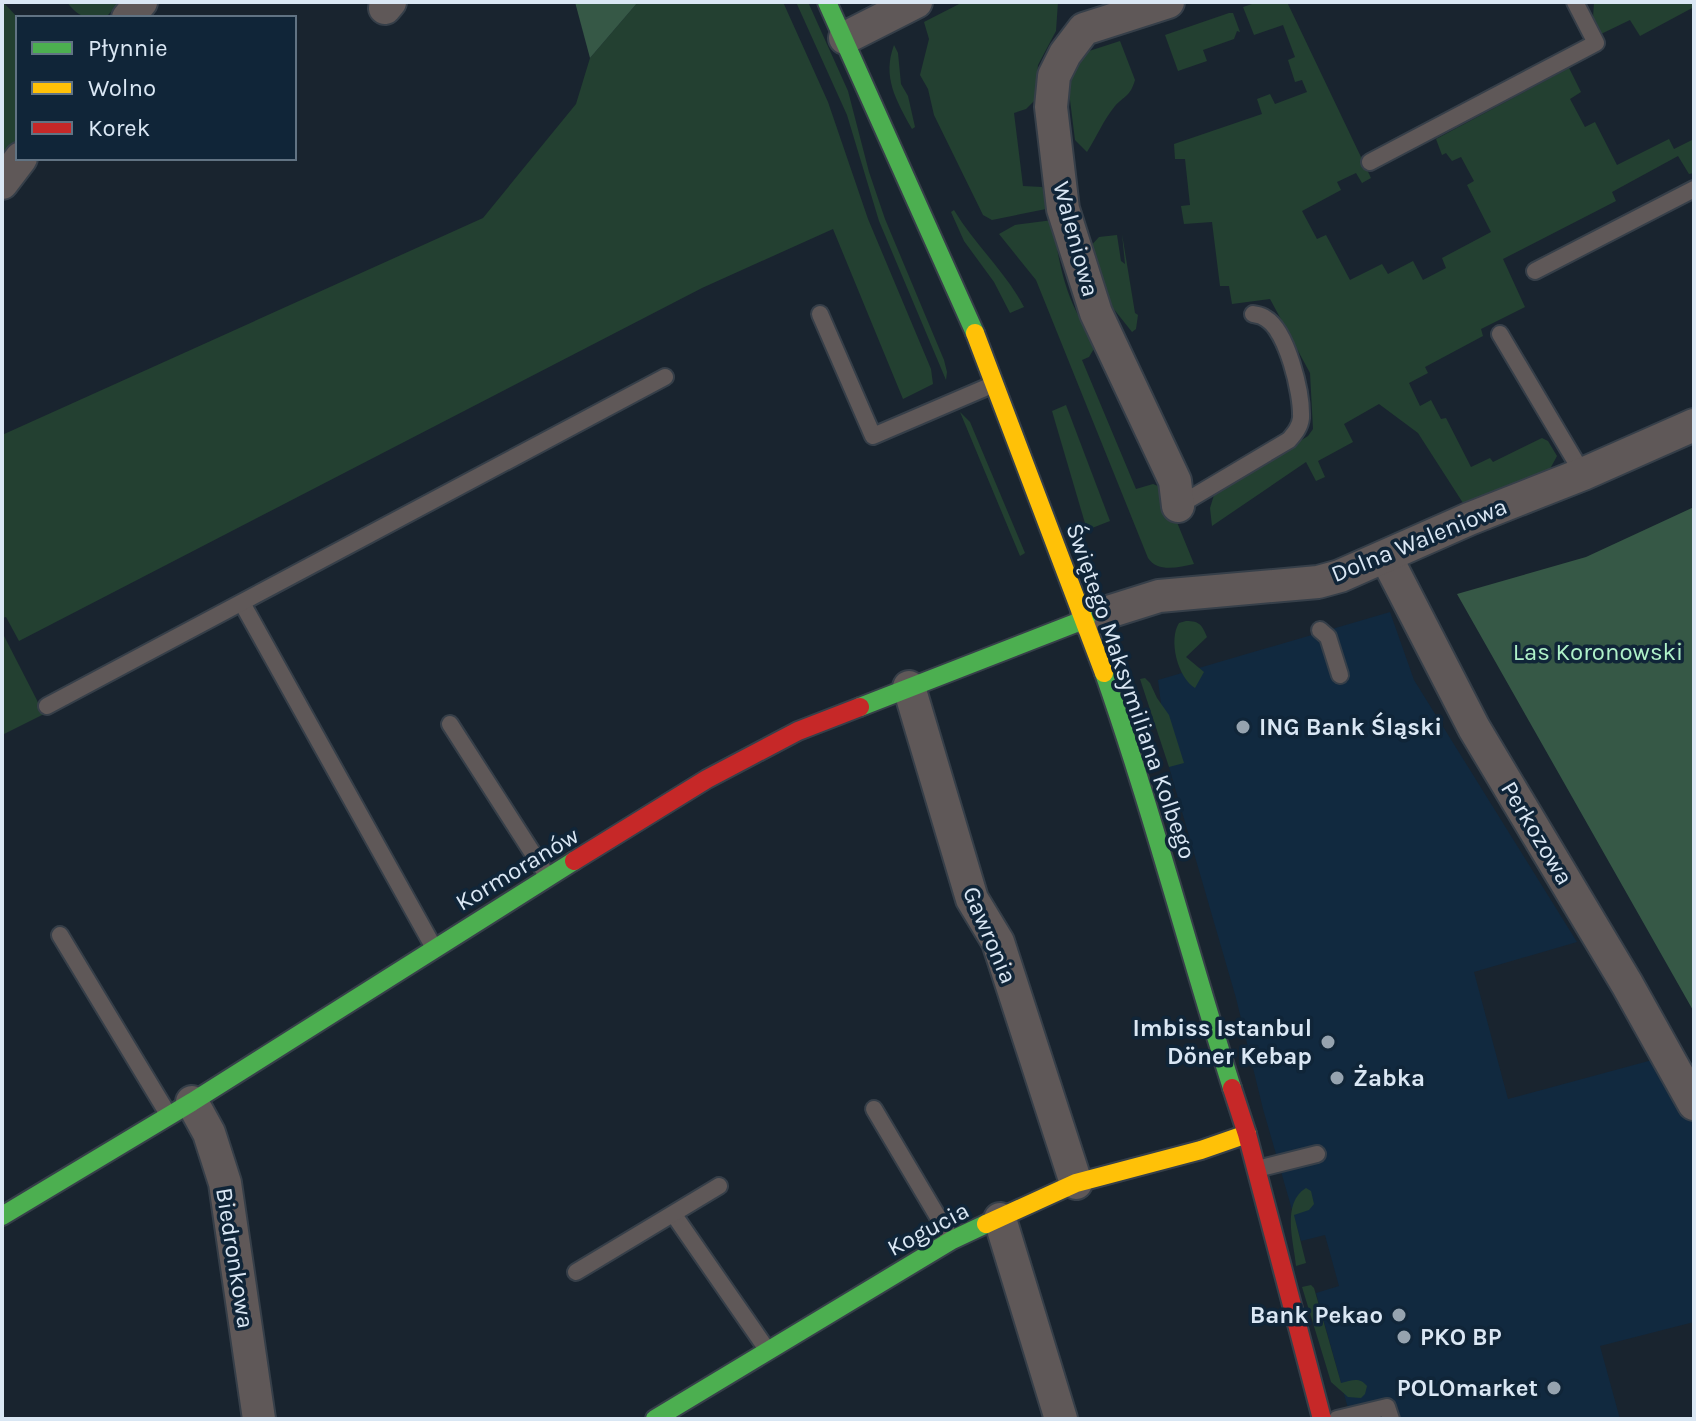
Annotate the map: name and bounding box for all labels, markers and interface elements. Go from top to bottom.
legend [16,16,296,160]
text: Płynnie [88,34,168,62]
text: Wolno [88,74,156,102]
text: Korek [88,114,150,142]
street label: Waleniowa [1047,178,1105,300]
street label: Dolna Waleniowa [1327,492,1511,588]
street label: Świętego Maksymiliana Kolbego [1060,519,1202,863]
park label: Las Koronowski [1513,638,1683,666]
place label: ING Bank Śląski [1259,712,1442,741]
marker: ING Bank Śląski [1234,718,1252,736]
street label: Perkozowa [1495,776,1579,890]
street label: Kormoranów [450,821,584,917]
street label: Gawronia [957,882,1023,988]
place label: Imbiss Istanbul Döner Kebap [1132,1014,1312,1070]
marker: Imbiss Istanbul Döner Kebap [1319,1033,1337,1051]
place label: Żabka [1353,1064,1425,1092]
marker: Żabka [1328,1069,1346,1087]
street label: Biedronkowa [210,1186,260,1330]
street label: Kogucia [882,1196,974,1262]
place label: Bank Pekao [1250,1301,1383,1329]
marker: Bank Pekao [1390,1306,1408,1324]
place label: PKO BP [1420,1323,1502,1351]
marker: PKO BP [1395,1328,1413,1346]
place label: POLOmarket [1397,1374,1538,1402]
marker: POLOmarket [1545,1379,1563,1397]

